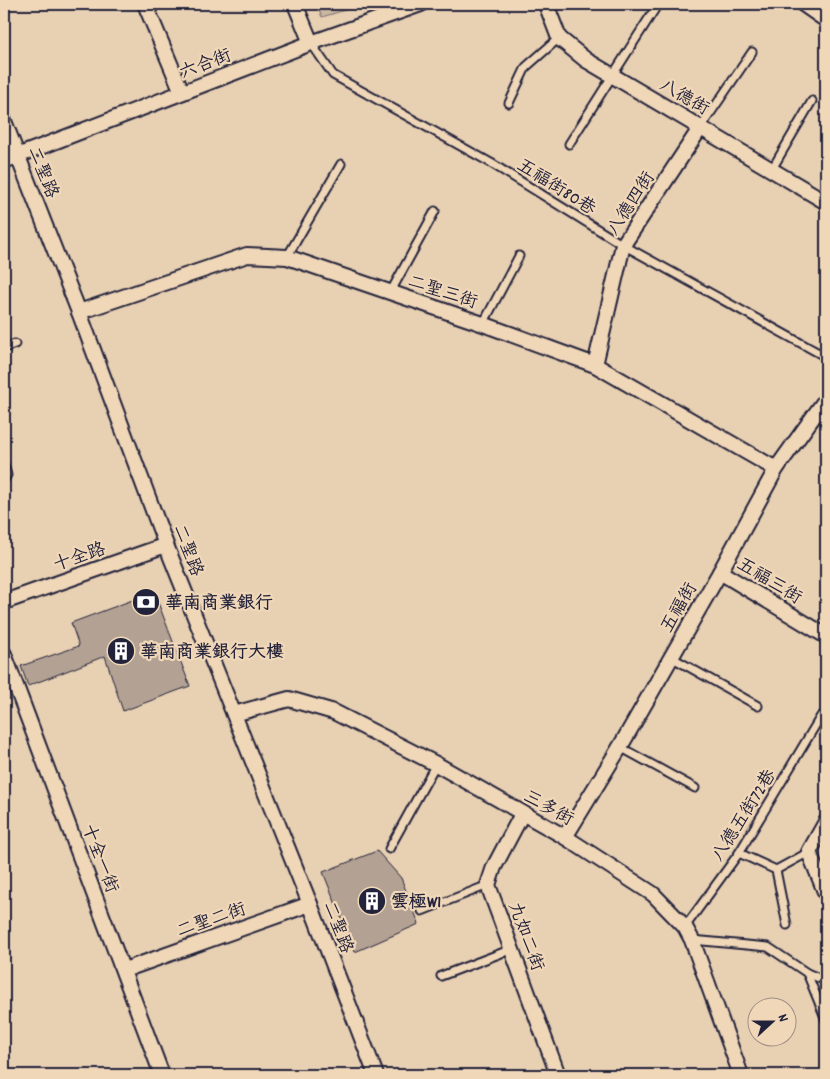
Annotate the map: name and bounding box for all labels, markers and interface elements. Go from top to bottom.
street label: 六合街 [176,44,236,87]
street label: 八德街 [654,74,713,122]
street label: 二聖路 [20,143,63,203]
street label: 五福街80巷 [511,154,600,222]
street label: 八德四街 [602,167,662,241]
street label: 二聖三街 [404,270,480,316]
street label: 二聖路 [165,521,208,581]
street label: 十全路 [50,538,109,579]
street label: 五福三街 [731,553,806,611]
street label: 五福街 [656,579,704,638]
bank icon: 華南商業銀行 [131,587,161,617]
place label: 華南商業銀行 [165,592,273,617]
building icon: 華南商業銀行大樓 [106,636,136,666]
place label: 華南商業銀行大樓 [140,641,284,666]
street label: 八德五街72巷 [707,765,783,867]
street label: 三多街 [518,785,577,833]
street label: 十全一街 [74,821,123,897]
building icon: 雲極W1 [357,886,387,916]
place label: 雲極W1 [391,891,441,916]
street label: 二聖二街 [174,898,250,945]
street label: 二聖路 [315,898,358,958]
street label: 九如二街 [501,899,549,975]
north arrow [748,996,798,1046]
text: N [772,1011,793,1025]

